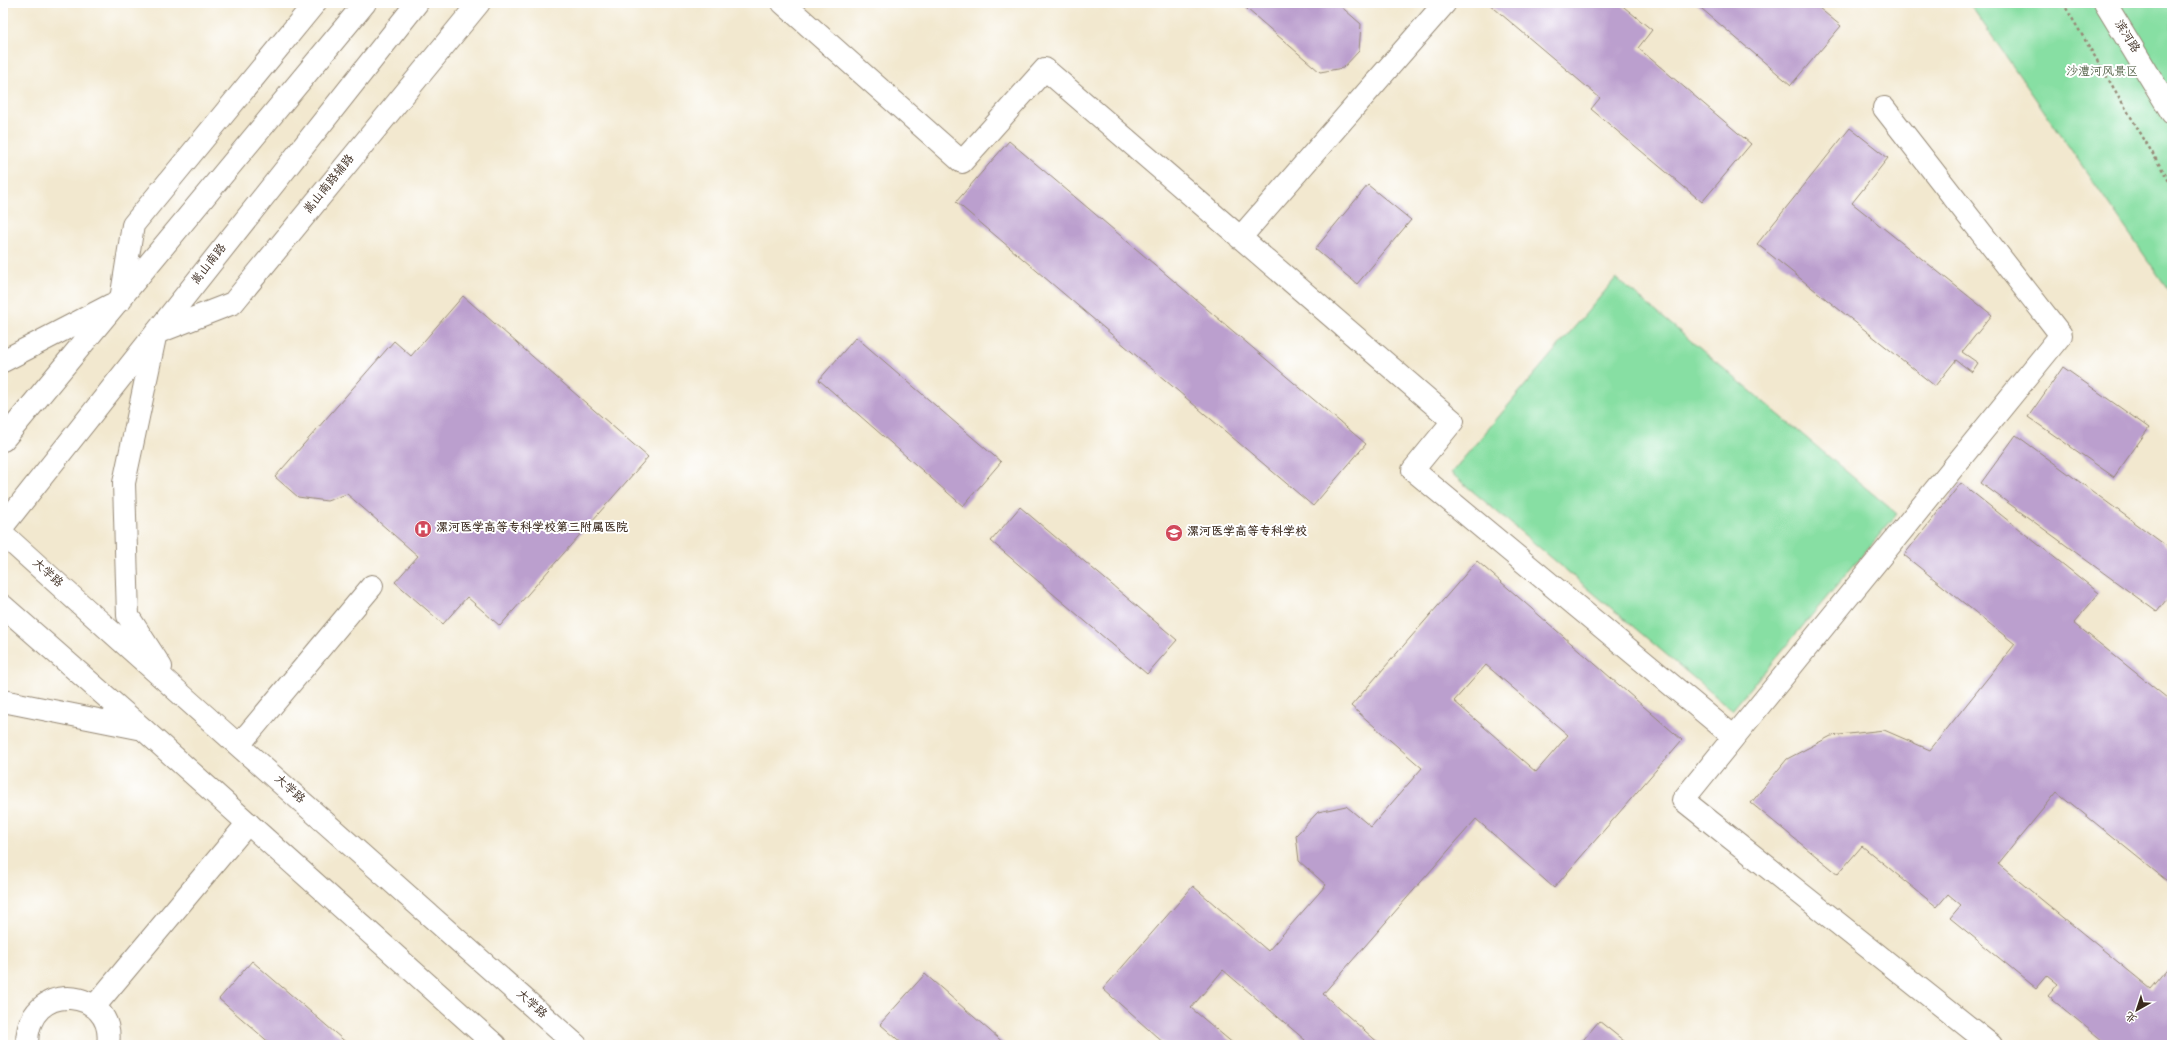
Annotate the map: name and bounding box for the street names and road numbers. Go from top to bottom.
street label: 滨河路 [2111,17,2142,56]
street label: 嵩山南路辅路 [301,152,358,217]
street label: 嵩山南路 [189,241,230,288]
street label: 大学路 [29,556,66,591]
street label: 大学路 [271,772,308,807]
street label: 大学路 [513,987,550,1022]

